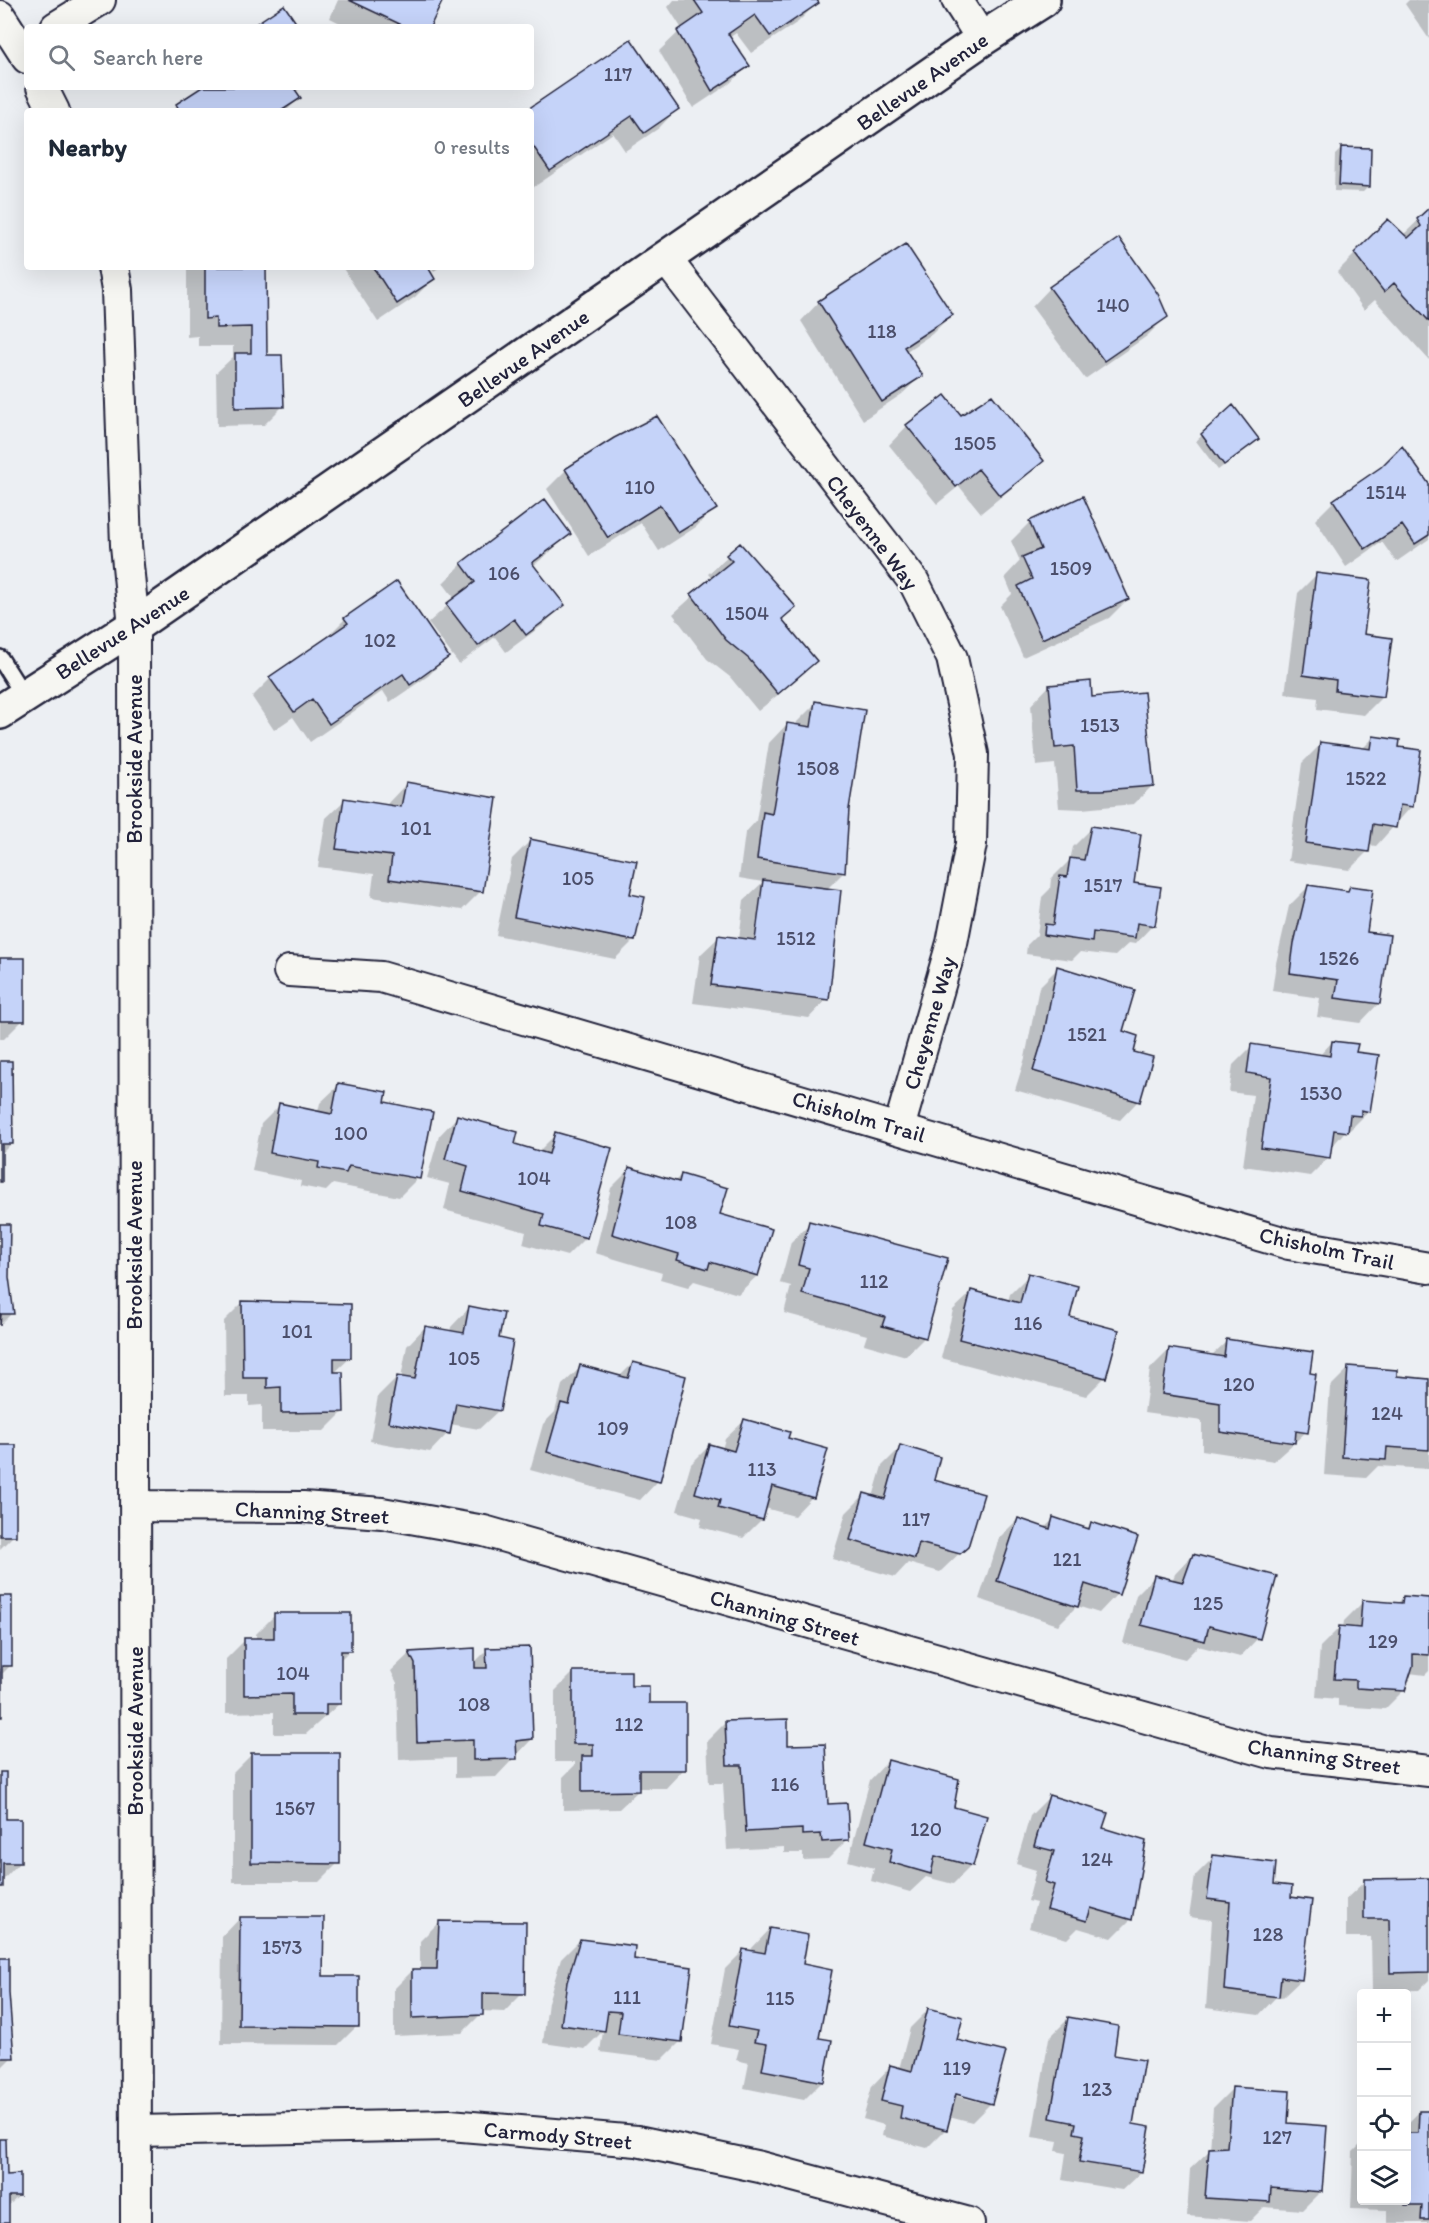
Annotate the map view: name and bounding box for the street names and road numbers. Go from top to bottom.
street label: Bellevue Avenue [851,26,993,137]
street label: Bellevue Avenue [452,303,594,414]
street label: Cheyenne Way [820,469,925,596]
street label: Bellevue Avenue [50,579,194,686]
street label: Brookside Avenue [121,674,148,844]
street label: Cheyenne Way [898,953,962,1093]
street label: Chisholm Trail [789,1085,929,1148]
street label: Brookside Avenue [121,1160,148,1330]
street label: Chisholm Trail [1257,1221,1397,1276]
street label: Channing Street [234,1495,390,1530]
street label: Channing Street [707,1583,863,1652]
street label: Brookside Avenue [122,1646,149,1816]
street label: Channing Street [1246,1732,1402,1781]
street label: Carmody Street [483,2116,633,2155]

